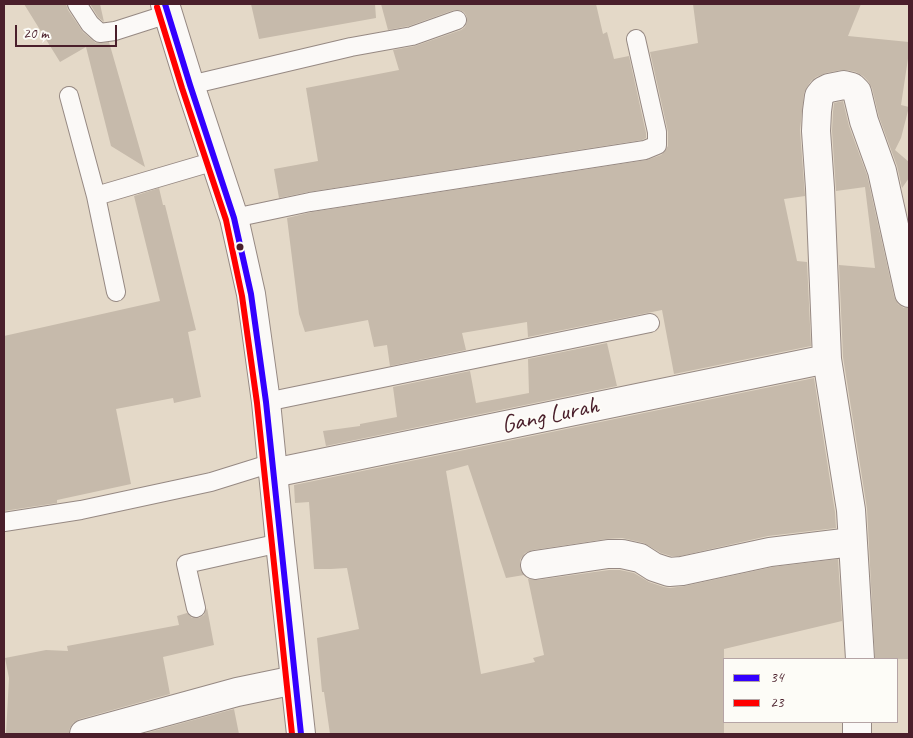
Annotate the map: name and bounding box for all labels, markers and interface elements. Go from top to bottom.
scale bar [18,15,120,47]
text: 20 m [23,24,49,43]
unlabelled marker [235,242,245,252]
street label: Gang Lurah [499,391,601,441]
legend [723,658,898,723]
text: 34 [770,668,784,687]
text: 23 [770,693,784,712]

